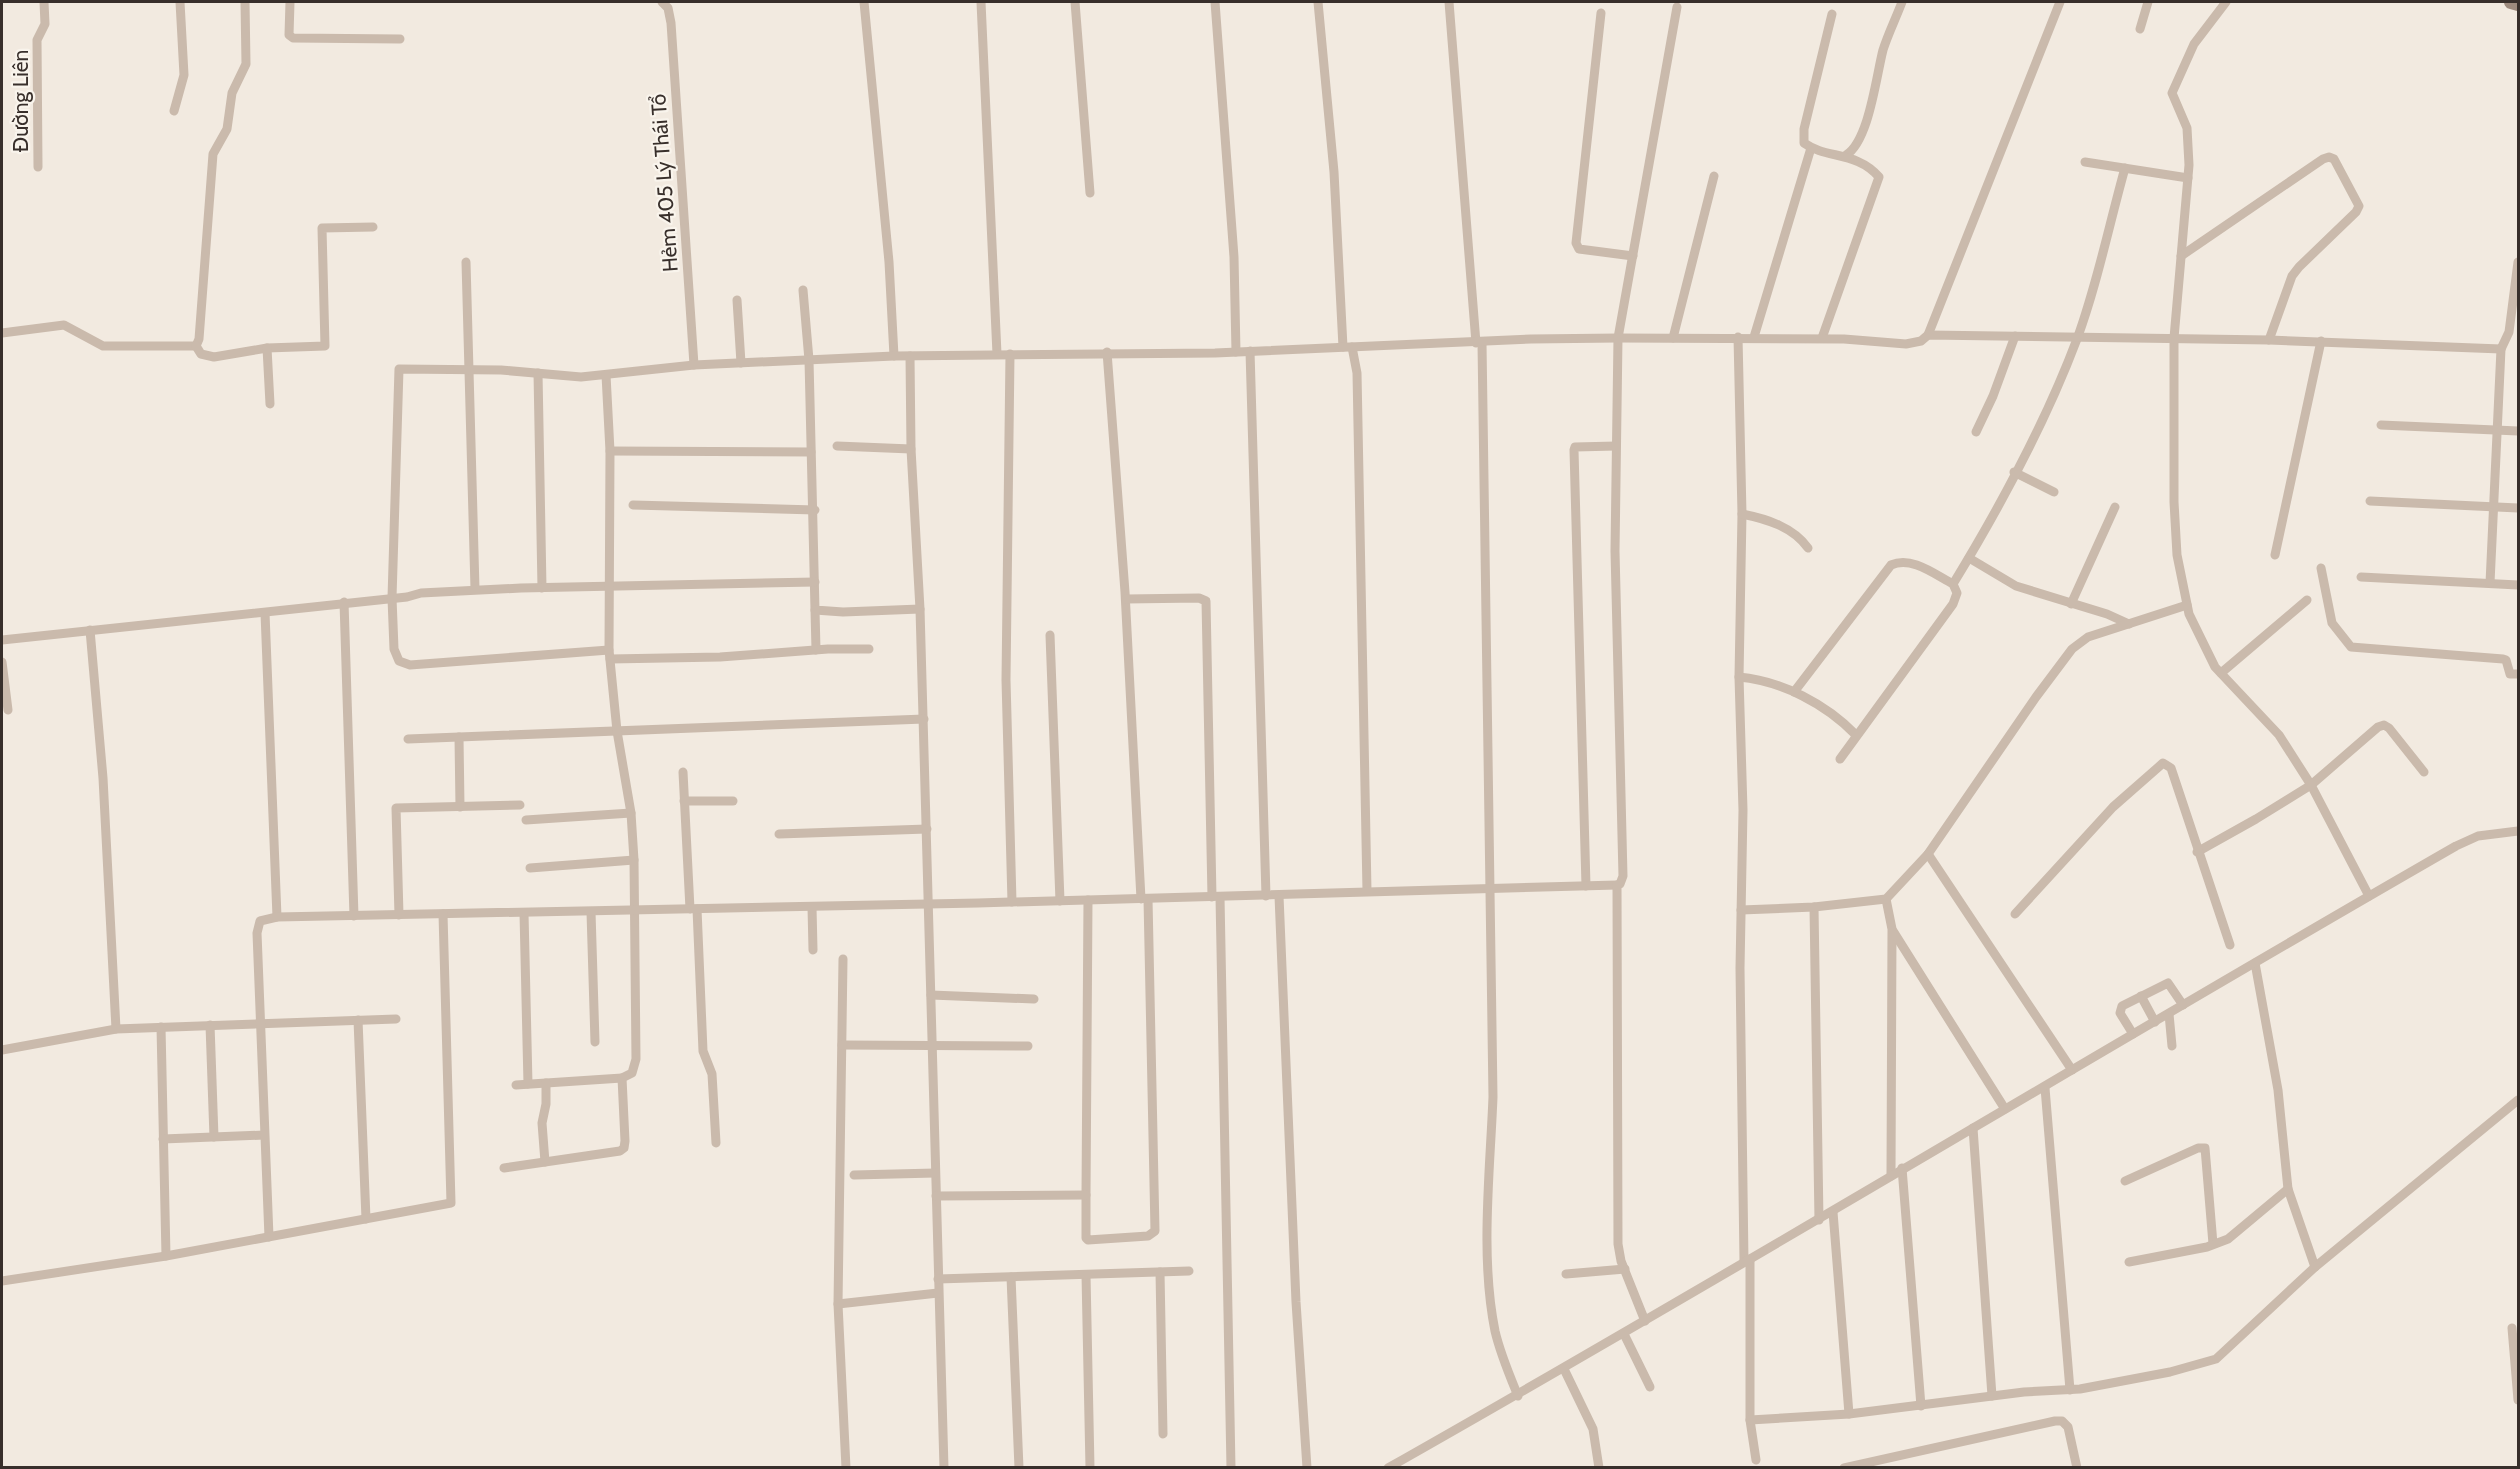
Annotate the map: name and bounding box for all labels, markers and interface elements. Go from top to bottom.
street label: Đường Liên [8,50,33,152]
street label: Hẻm 405 Lý Thái Tổ [645,93,683,273]

